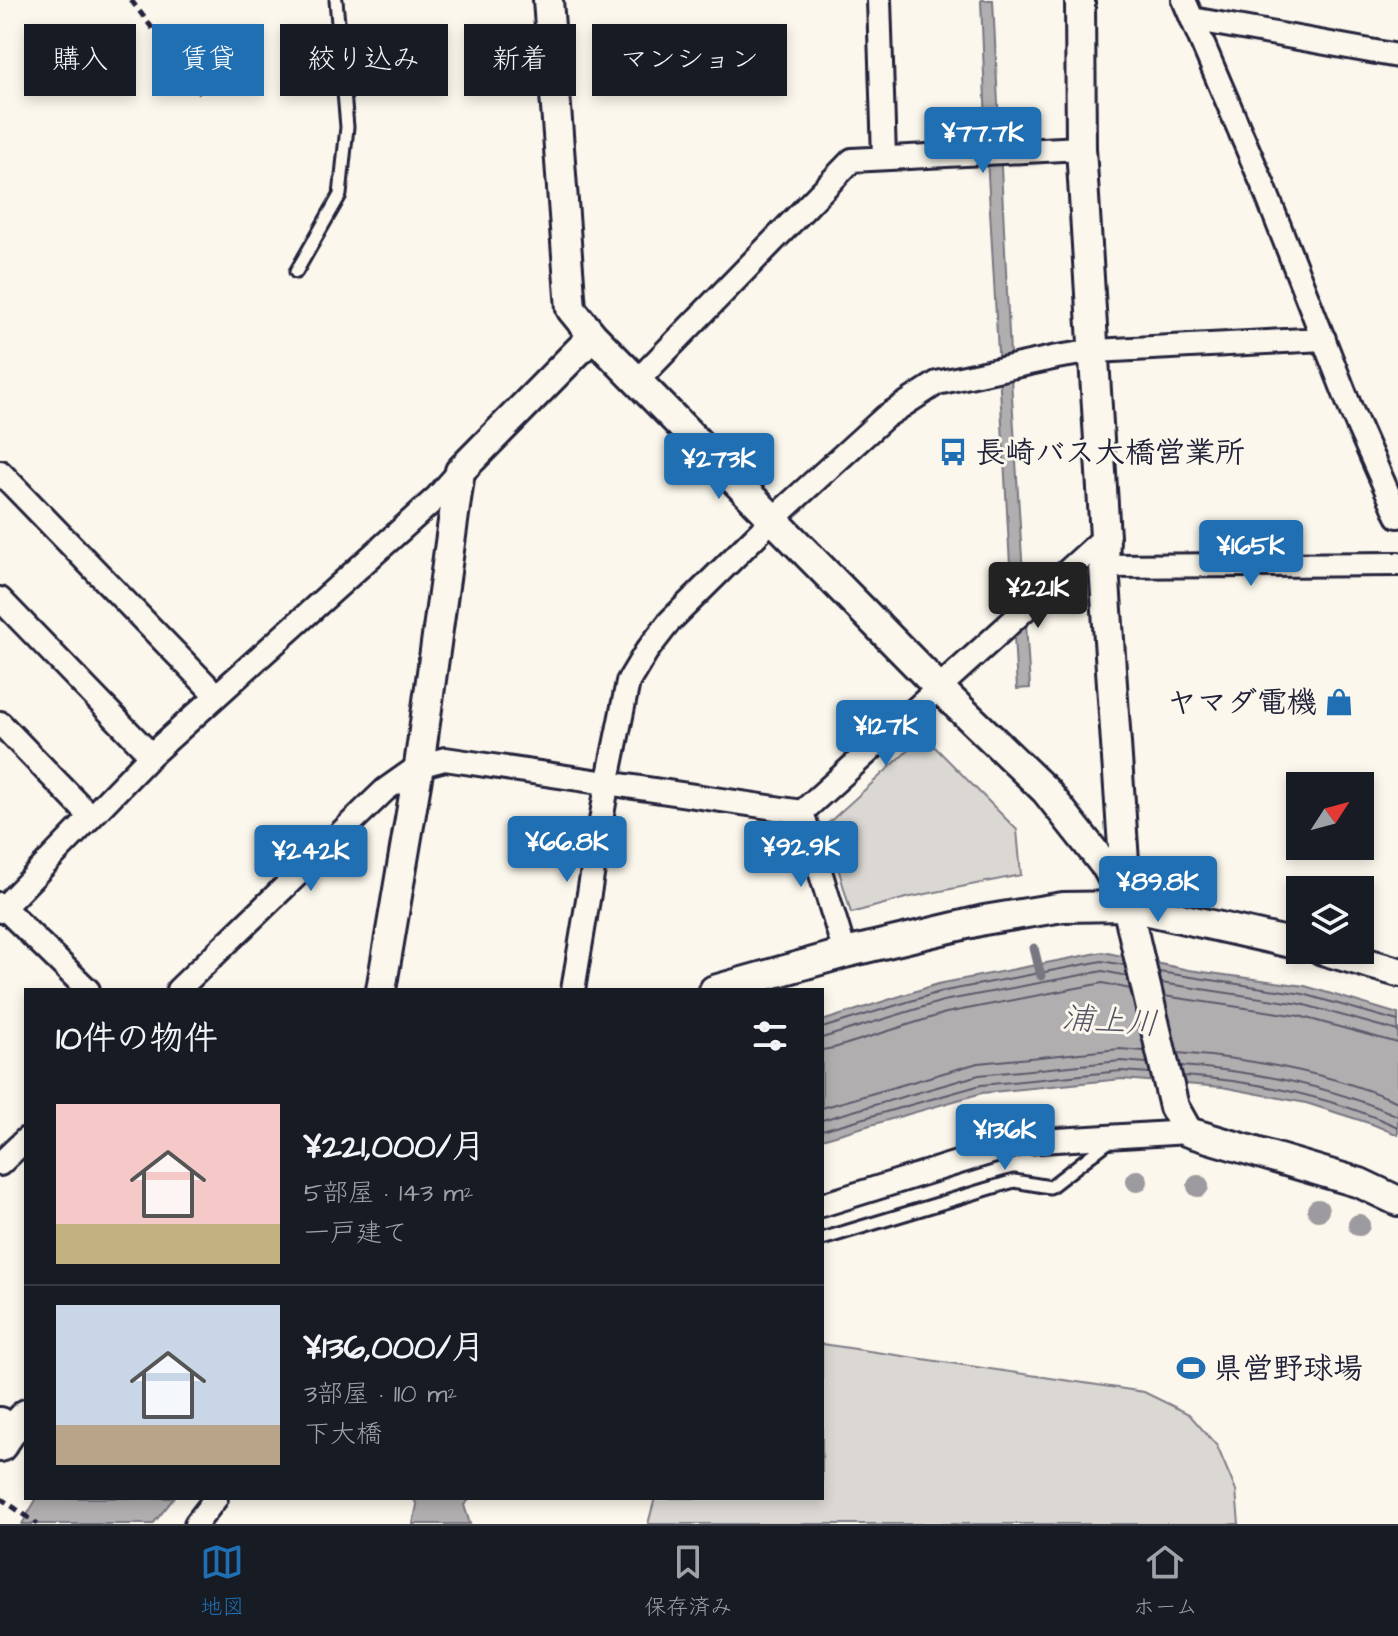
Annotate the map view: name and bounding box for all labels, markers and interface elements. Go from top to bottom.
chip: 購入 [24,24,136,96]
chip: 賃貸 [152,24,264,96]
chip: 絞り込み [280,24,448,96]
chip: 新着 [464,24,576,96]
chip: マンション [592,24,787,96]
pin: ¥77.7K [918,107,1048,175]
text: ¥77.7K [942,115,1024,151]
place label: 長崎バス大橋営業所 [975,432,1245,474]
pin: ¥273K [663,433,775,501]
bus stop icon: 長崎バス大橋営業所 [938,437,968,467]
text: ¥273K [682,441,756,477]
pin: ¥165K [1195,520,1307,588]
text: ¥165K [1217,528,1285,564]
pin: ¥221K [982,562,1094,630]
text: ¥221K [1007,570,1069,606]
place label: ヤマダ電機 [1167,682,1317,724]
shop icon: ヤマダ電機 [1324,687,1354,717]
pin: ¥127K [830,700,942,768]
text: ¥127K [854,708,918,744]
north arrow [1286,772,1374,860]
map controls [1286,772,1374,964]
pin: ¥66.8K [502,816,632,884]
pin: ¥92.9K [736,821,866,889]
text: ¥66.8K [526,824,608,860]
pin: ¥242K [255,825,367,893]
text: ¥92.9K [762,829,840,865]
text: ¥242K [272,833,350,869]
pin: ¥89.8K [1093,856,1223,924]
text: ¥89.8K [1117,864,1199,900]
button: layers [1286,876,1374,964]
water label: 浦上川 [1060,996,1159,1047]
icon: filters [748,1014,792,1058]
text: 10件の物件 [56,1015,218,1063]
pin: ¥136K [949,1104,1061,1172]
text: ¥136K [974,1112,1036,1148]
text: ¥221,000/月 [304,1123,485,1171]
icon: home [120,1136,216,1232]
text: 5部屋 · 143 m² [304,1175,474,1211]
text: 一戸建て [304,1215,408,1251]
text: ¥136,000/月 [304,1324,485,1372]
icon: home [120,1337,216,1433]
place label: 県営野球場 [1213,1348,1363,1390]
sports icon: 県営野球場 [1176,1353,1206,1383]
text: 3部屋 · 110 m² [304,1376,457,1412]
text: 下大橋 [304,1416,382,1452]
tab: 地図 [200,1540,244,1623]
tab: 保存済み [644,1540,732,1623]
tab: ホーム [1133,1540,1198,1623]

